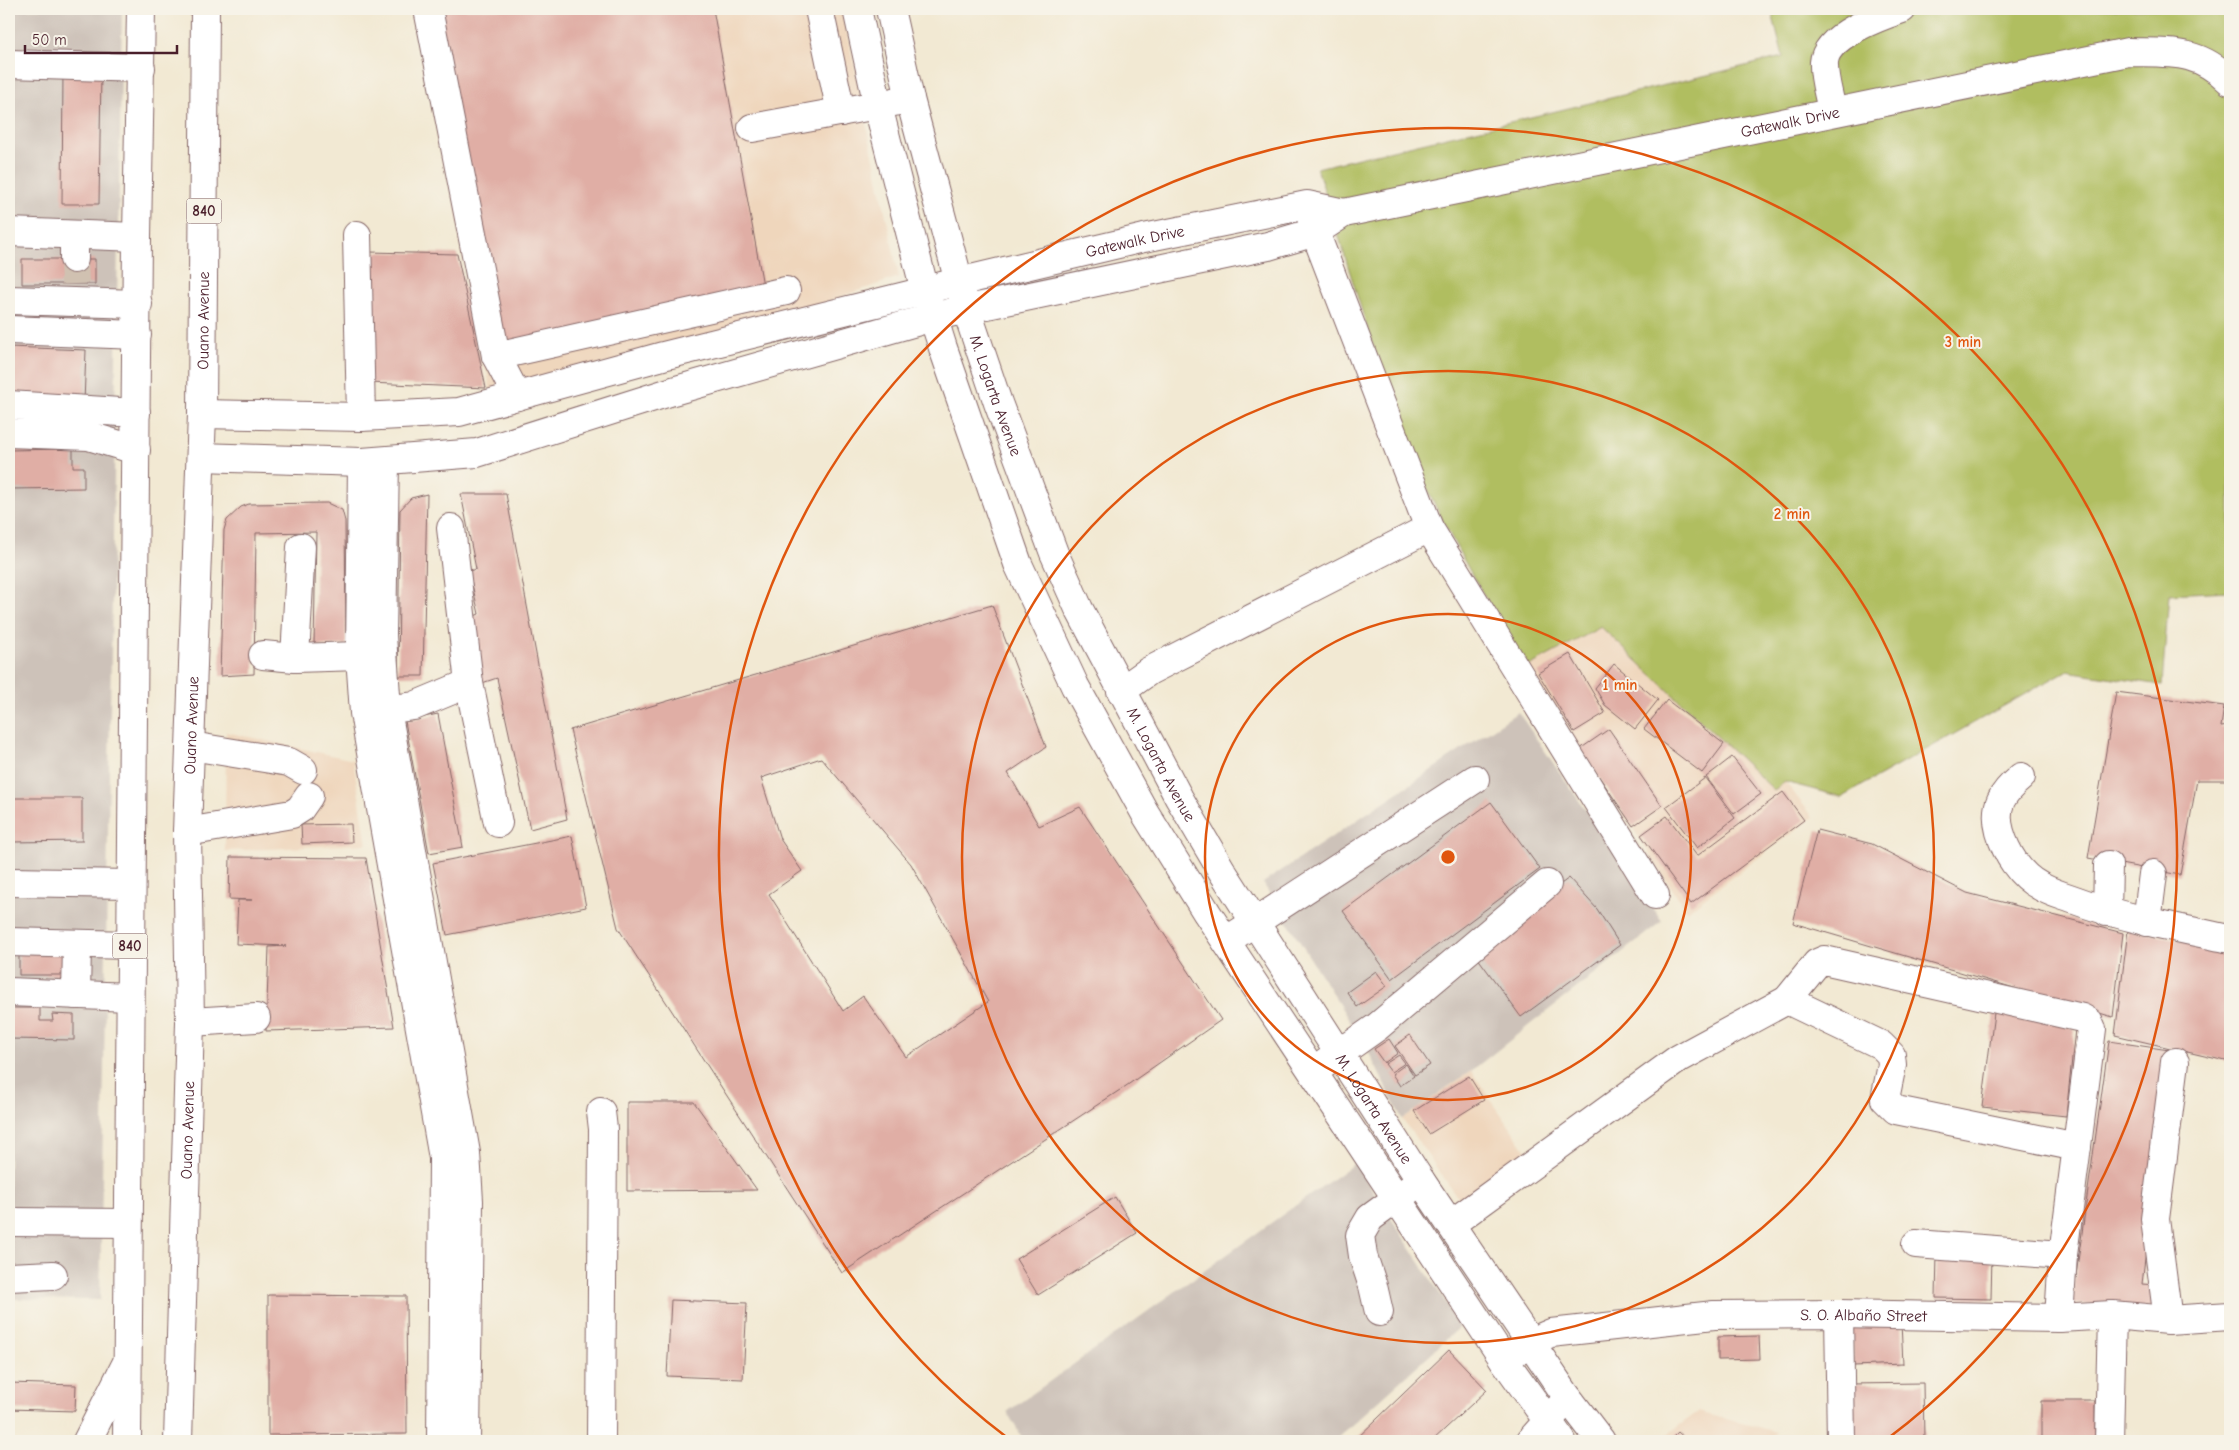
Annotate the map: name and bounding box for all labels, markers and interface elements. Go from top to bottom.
scale bar [25,22,178,54]
text: 50 m [32,31,67,49]
street label: Gatewalk Drive [1739,103,1841,141]
road number: 840 [186,198,222,224]
street label: Gatewalk Drive [1084,222,1186,262]
street label: Ouano Avenue [194,271,213,370]
street label: M. Logarta Avenue [966,333,1025,459]
text: 3 min [1945,333,1981,351]
text: 2 min [1774,505,1810,523]
street label: Ouano Avenue [181,676,203,775]
text: 1 min [1603,676,1637,694]
street label: M. Logarta Avenue [1123,704,1199,825]
centre of rings [1439,848,1457,866]
road number: 840 [112,934,148,958]
street label: M. Logarta Avenue [1332,1051,1416,1167]
street label: Ouano Avenue [178,1081,198,1180]
street label: S. O. Albaño Street [1800,1306,1927,1326]

